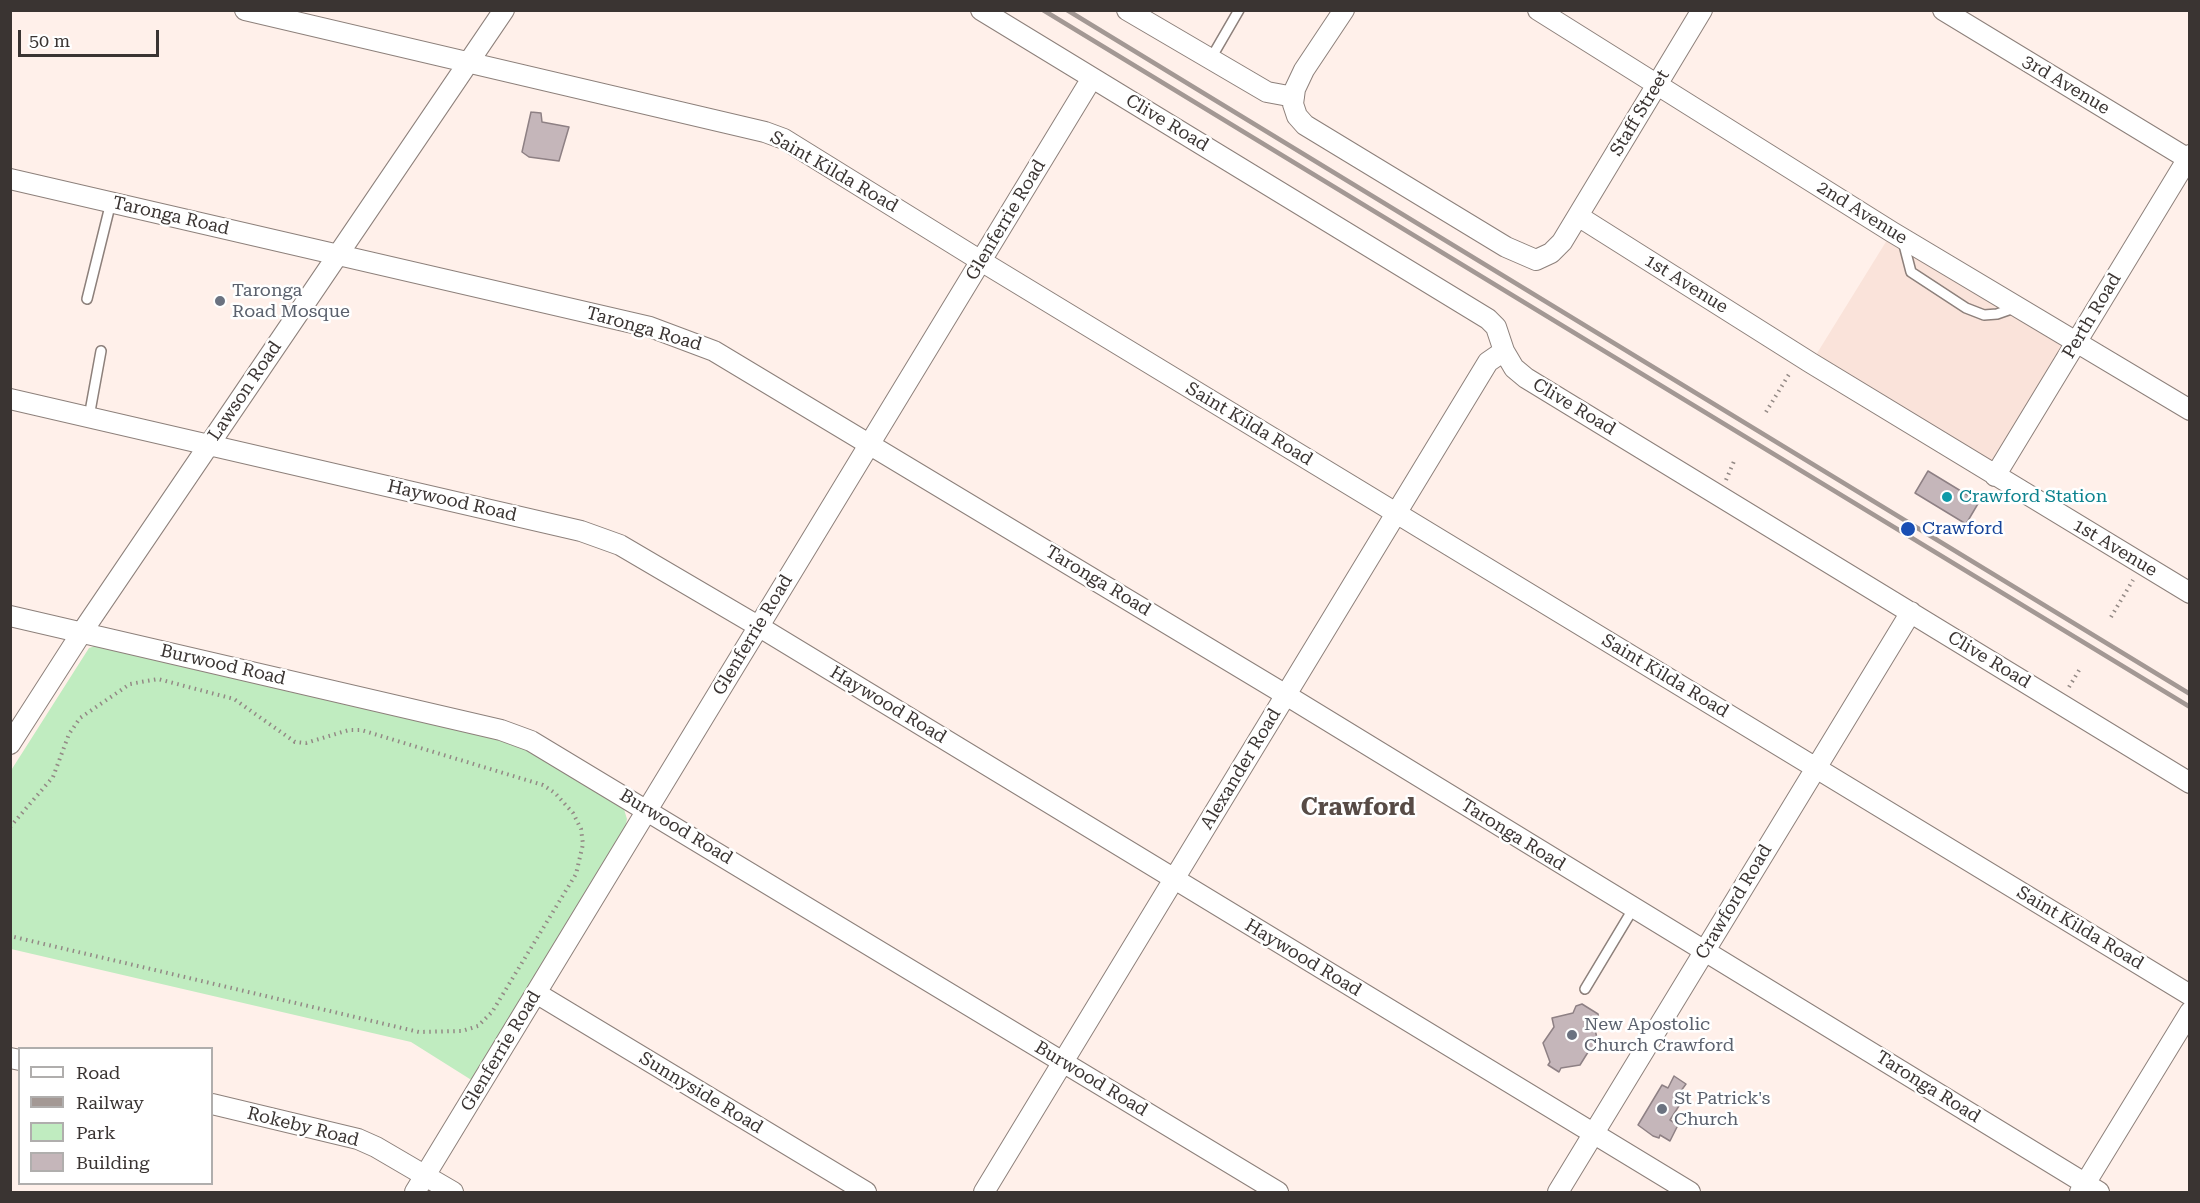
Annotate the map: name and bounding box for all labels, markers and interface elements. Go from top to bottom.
scale bar [21,18,162,56]
text: 50 m [29,30,70,51]
street label: 3rd Avenue [2018,51,2114,119]
street label: Staff Street [1606,66,1674,160]
street label: Clive Road [1122,90,1212,156]
street label: Saint Kilda Road [766,127,902,217]
street label: Glenferrie Road [961,156,1051,284]
street label: 2nd Avenue [1813,177,1911,249]
street label: Taronga Road [111,192,231,240]
street label: 1st Avenue [1640,250,1732,318]
street label: Perth Road [2058,269,2126,363]
place label: Taronga Road Mosque [232,280,350,322]
marker: Taronga Road Mosque [213,294,227,308]
street label: Taronga Road [584,302,704,356]
street label: Lawson Road [204,337,286,445]
street label: Clive Road [1529,374,1619,440]
street label: Saint Kilda Road [1182,378,1316,470]
street label: Haywood Road [385,476,519,526]
place label: Crawford Station [1959,486,2107,508]
marker: Crawford Station [1940,490,1954,504]
street label: 1st Avenue [2069,514,2161,582]
place label: Crawford [1922,518,2003,540]
marker: Crawford [1899,520,1917,538]
street label: Taronga Road [1041,541,1155,621]
street label: Glenferrie Road [708,571,798,699]
street label: Clive Road [1944,627,2034,693]
street label: Saint Kilda Road [1598,630,1732,722]
street label: Burwood Road [158,640,288,690]
street label: Haywood Road [826,662,950,748]
street label: Alexander Road [1196,705,1286,833]
street label: Burwood Road [616,785,736,869]
district label: Crawford [1301,794,1415,822]
street label: Taronga Road [1457,794,1569,876]
street label: Crawford Road [1691,841,1777,963]
street label: Saint Kilda Road [2013,882,2147,974]
street label: Haywood Road [1241,915,1365,1001]
street label: Glenferrie Road [456,987,546,1115]
place label: New Apostolic Church Crawford [1584,1014,1734,1056]
marker: New Apostolic Church Crawford [1565,1028,1579,1042]
street label: Burwood Road [1031,1037,1151,1121]
street label: Taronga Road [1872,1046,1984,1128]
legend [18,1047,213,1185]
street label: Sunnyside Road [635,1048,767,1138]
text: Road [76,1062,120,1083]
place label: St Patrick's Church [1674,1088,1770,1130]
text: Railway [76,1092,144,1113]
marker: St Patrick's Church [1655,1102,1669,1116]
street label: Rokeby Road [245,1103,361,1151]
text: Park [76,1122,116,1143]
text: Building [76,1152,150,1173]

